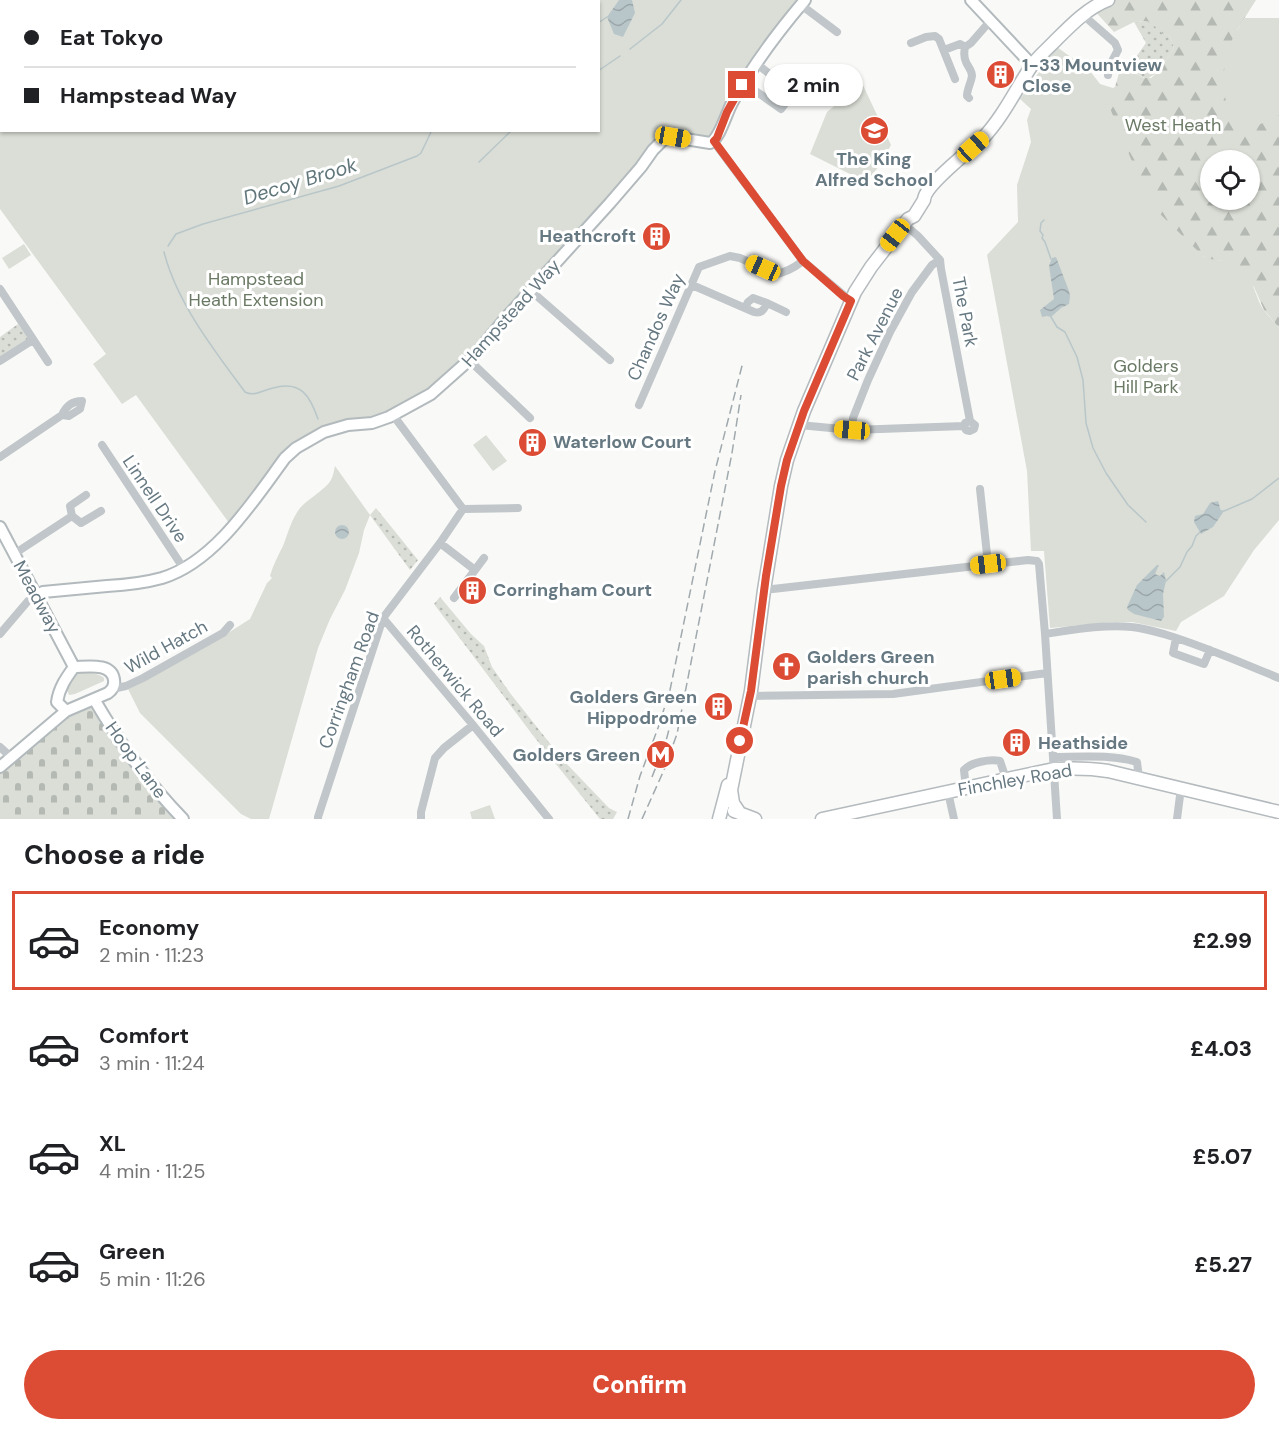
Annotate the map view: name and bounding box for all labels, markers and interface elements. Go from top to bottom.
text: Eat Tokyo [60,23,163,52]
place label: 1-33 Mountview Close [1022,53,1162,98]
building icon: 1-33 Mountview Close [985,59,1017,91]
callout: 2 min [763,64,862,106]
route end [728,71,755,98]
text: 2 min [787,72,840,98]
text: Hampstead Way [60,81,237,110]
park label: West Heath [1125,113,1221,137]
school or university icon: The King Alfred School [858,114,890,146]
car [654,125,692,149]
car [954,128,992,166]
place label: The King Alfred School [815,147,933,192]
map controls [1200,150,1260,210]
button: locate [1200,150,1260,210]
water label: Decoy Brook [240,151,361,211]
car [877,215,913,255]
building icon: Heathcroft [641,220,673,252]
place label: Heathcroft [539,224,636,248]
car [743,252,783,284]
street label: Hampstead Way [456,254,566,372]
park label: Hampstead Heath Extension [188,267,324,312]
street label: Chandos Way [622,269,690,385]
street label: The Park [946,275,984,349]
street label: Park Avenue [841,283,909,385]
park label: Golders Hill Park [1113,354,1179,399]
car [833,419,871,441]
building icon: Waterlow Court [516,426,548,458]
place label: Waterlow Court [553,430,691,454]
street label: Linnell Drive [117,451,193,547]
car [969,553,1007,575]
street label: Meadway [8,556,66,638]
building icon: Corringham Court [456,574,488,606]
place label: Corringham Court [493,578,652,602]
street label: Corringham Road [313,608,385,752]
street label: Wild Hatch [120,614,212,680]
street label: Rotherwick Road [401,620,509,742]
place label: Golders Green parish church [807,645,935,690]
church icon: Golders Green parish church [770,651,802,683]
car [984,668,1022,690]
place label: Golders Green Hippodrome [569,685,697,730]
building icon: Golders Green Hippodrome [702,691,734,723]
street label: Hoop Lane [100,717,172,803]
route start [726,727,753,754]
building icon: Heathside [1001,727,1033,759]
place label: Heathside [1038,731,1128,755]
metro station icon: Golders Green [645,739,677,771]
place label: Golders Green [512,743,640,767]
street label: Finchley Road [956,758,1074,802]
text: Choose a ride [24,837,205,872]
text: Economy [99,913,199,942]
icon: car [27,914,81,968]
text: £2.99 [1192,926,1252,955]
text: 2 min · 11:23 [99,942,204,968]
text: Comfort [99,1021,189,1050]
icon: car [27,1022,81,1076]
text: £4.03 [1190,1034,1252,1063]
text: 3 min · 11:24 [99,1050,205,1076]
text: XL [99,1129,126,1158]
icon: car [27,1130,81,1184]
text: £5.07 [1192,1142,1252,1171]
text: 4 min · 11:25 [99,1158,205,1184]
text: Green [99,1237,165,1266]
icon: car [27,1238,81,1292]
text: £5.27 [1194,1250,1252,1279]
text: 5 min · 11:26 [99,1266,206,1292]
button: Confirm [24,1350,1255,1419]

